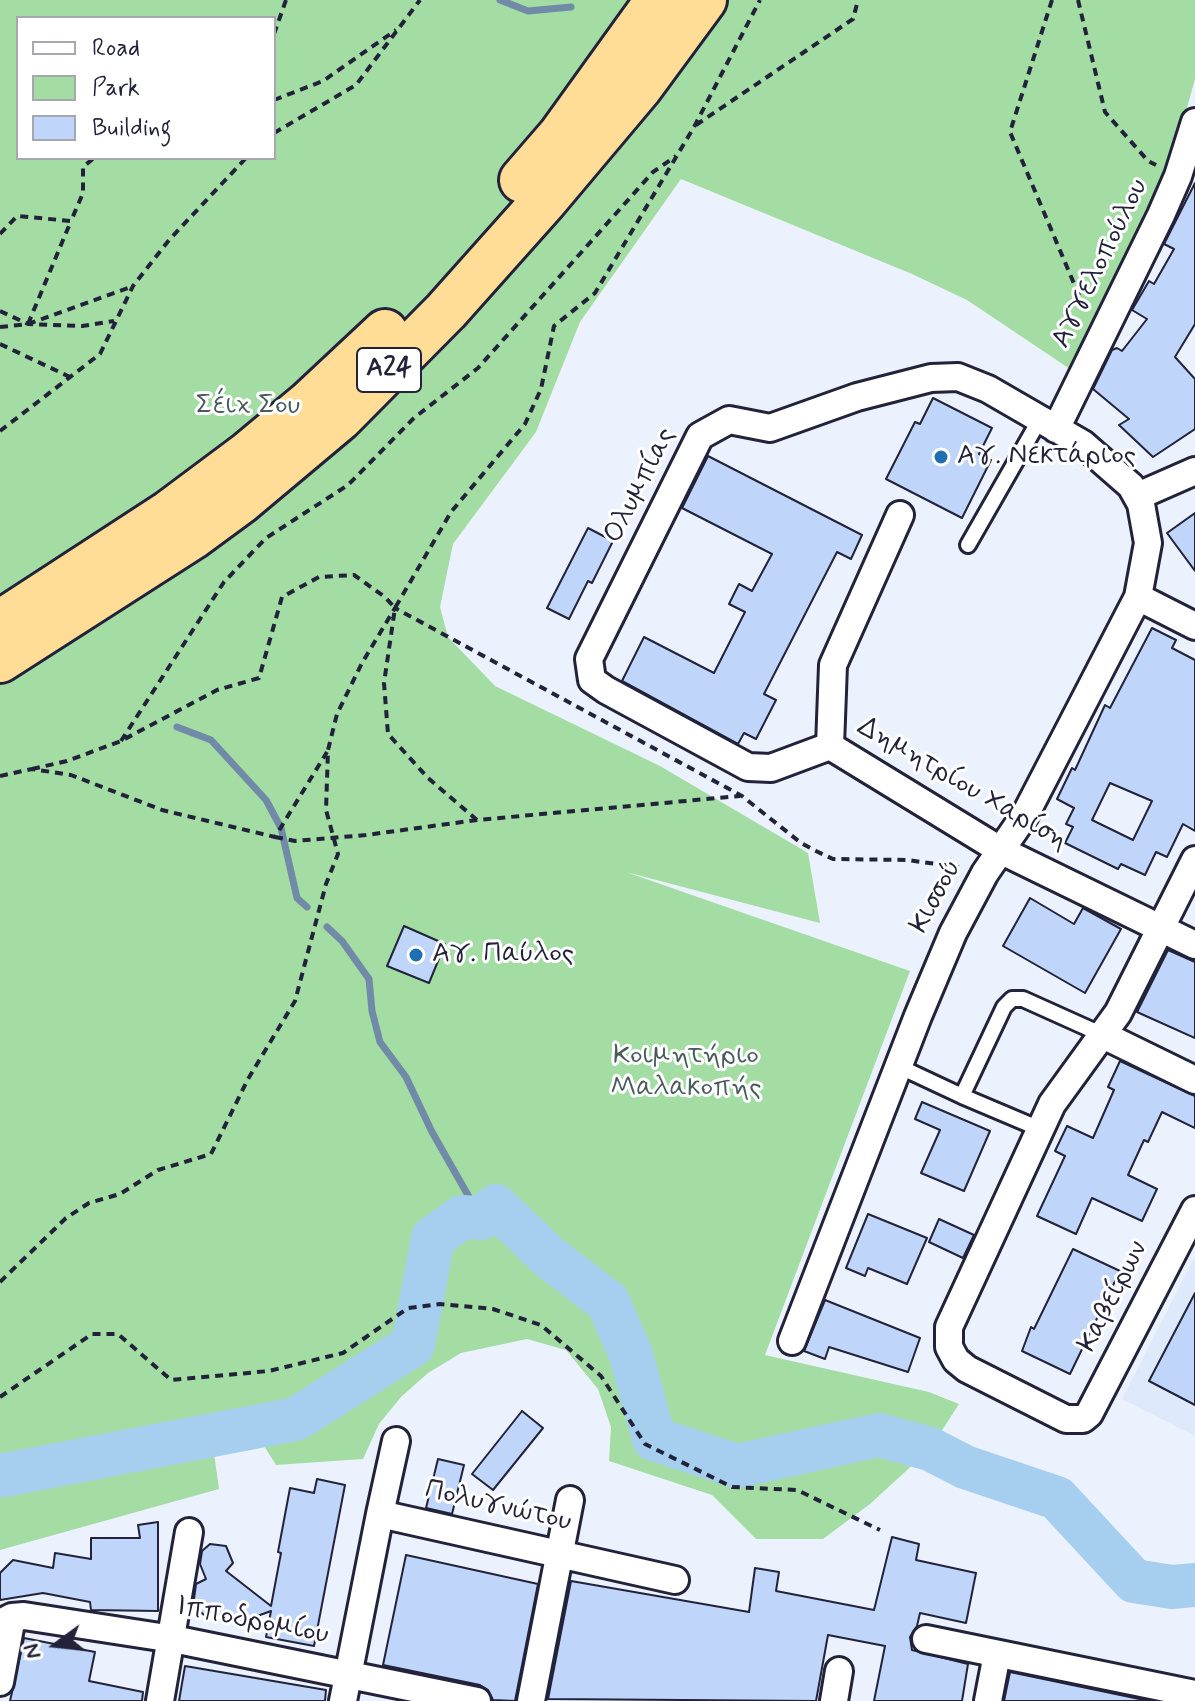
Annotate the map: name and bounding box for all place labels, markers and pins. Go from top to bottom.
place label: Αγ. Νεκτάριος [957,440,1136,474]
marker: Αγ. Νεκτάριος [932,448,950,466]
place label: Αγ. Παύλος [432,938,574,972]
marker: Αγ. Παύλος [407,946,425,964]

